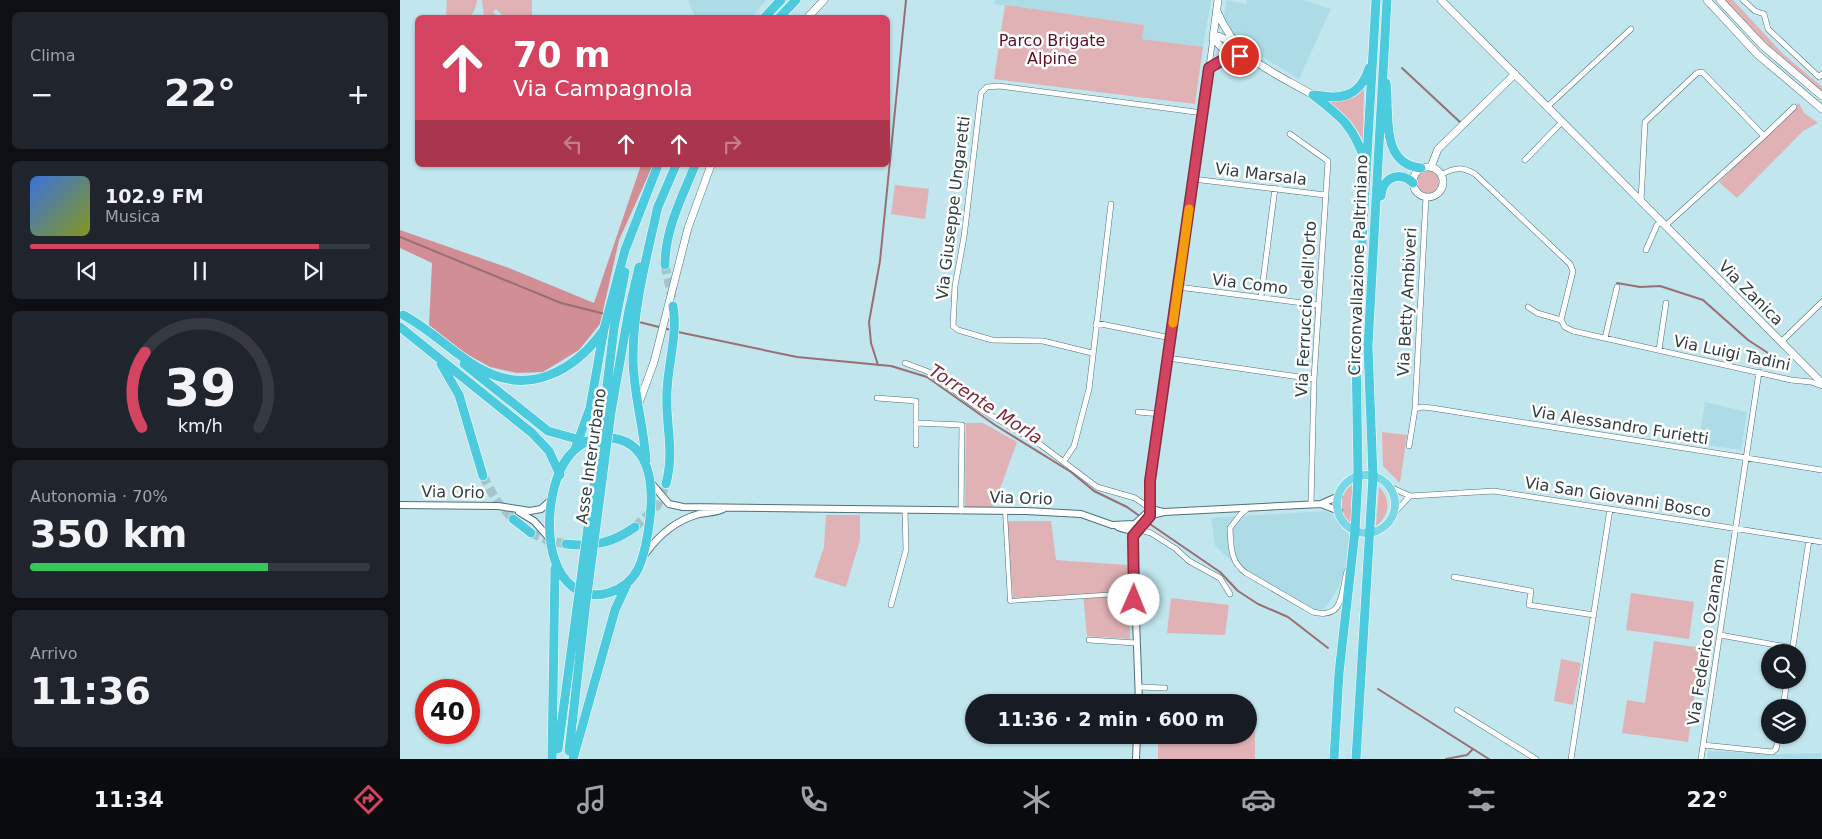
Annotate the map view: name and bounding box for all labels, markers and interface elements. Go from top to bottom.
park label: Parco Brigate Alpine [999,31,1105,68]
icon: ahead [430,35,495,100]
text: 70 m [513,35,610,75]
pin [1219,35,1261,77]
icon: arrive [1226,42,1254,70]
text: Clima [30,46,75,65]
text: 22° [164,71,236,115]
text: Via Campagnola [513,76,693,101]
text: − [30,78,53,111]
text: + [347,78,370,111]
street label: Via Giuseppe Ungaretti [932,115,974,301]
icon: left [559,130,587,158]
icon: ahead [612,130,640,158]
icon: ahead [665,130,693,158]
icon: right [718,130,746,158]
street label: Circonvallazione Paltriniano [1345,154,1371,376]
street label: Via Marsala [1214,159,1308,189]
text: 102.9 FM [105,185,204,207]
text: Musica [105,207,160,226]
street label: Via Ferruccio dell'Orto [1292,220,1320,398]
street label: Via Betty Ambiveri [1394,227,1420,377]
icon: previous [73,257,101,285]
icon: pause [186,257,214,285]
icon: next [299,257,327,285]
street label: Via Zanica [1715,257,1787,329]
street label: Via Como [1211,270,1289,298]
street label: Via Luigi Tadini [1672,331,1792,375]
text: 39 [164,358,236,418]
water label: Torrente Morla [925,360,1047,448]
street label: Asse Interurbano [572,387,610,525]
street label: Via Alessandro Furietti [1530,402,1710,448]
text: km/h [177,415,223,436]
street label: Via San Giovanni Bosco [1523,473,1713,521]
street label: Via Orio [421,482,485,502]
text: Autonomia · 70% [30,487,168,506]
street label: Via Orio [989,487,1053,509]
text: 350 km [30,512,187,556]
street label: Via Federico Ozanam [1683,557,1729,727]
position arrow [1107,573,1159,625]
text: Arrivo [30,644,78,663]
map controls [1761,644,1806,744]
button: search [1761,644,1806,689]
text: 11:36 [30,669,151,713]
speed limit sign: 40 [415,679,480,744]
button: layers [1761,699,1806,744]
text: 11:36 · 2 min · 600 m [997,708,1225,730]
icon: directions [351,782,386,817]
icon: music [574,782,609,817]
icon: phone [796,782,831,817]
icon: climate [1019,782,1054,817]
icon: car [1241,782,1276,817]
icon: filters [1464,782,1499,817]
text: 11:34 [94,787,164,812]
text: 22° [1687,787,1728,812]

